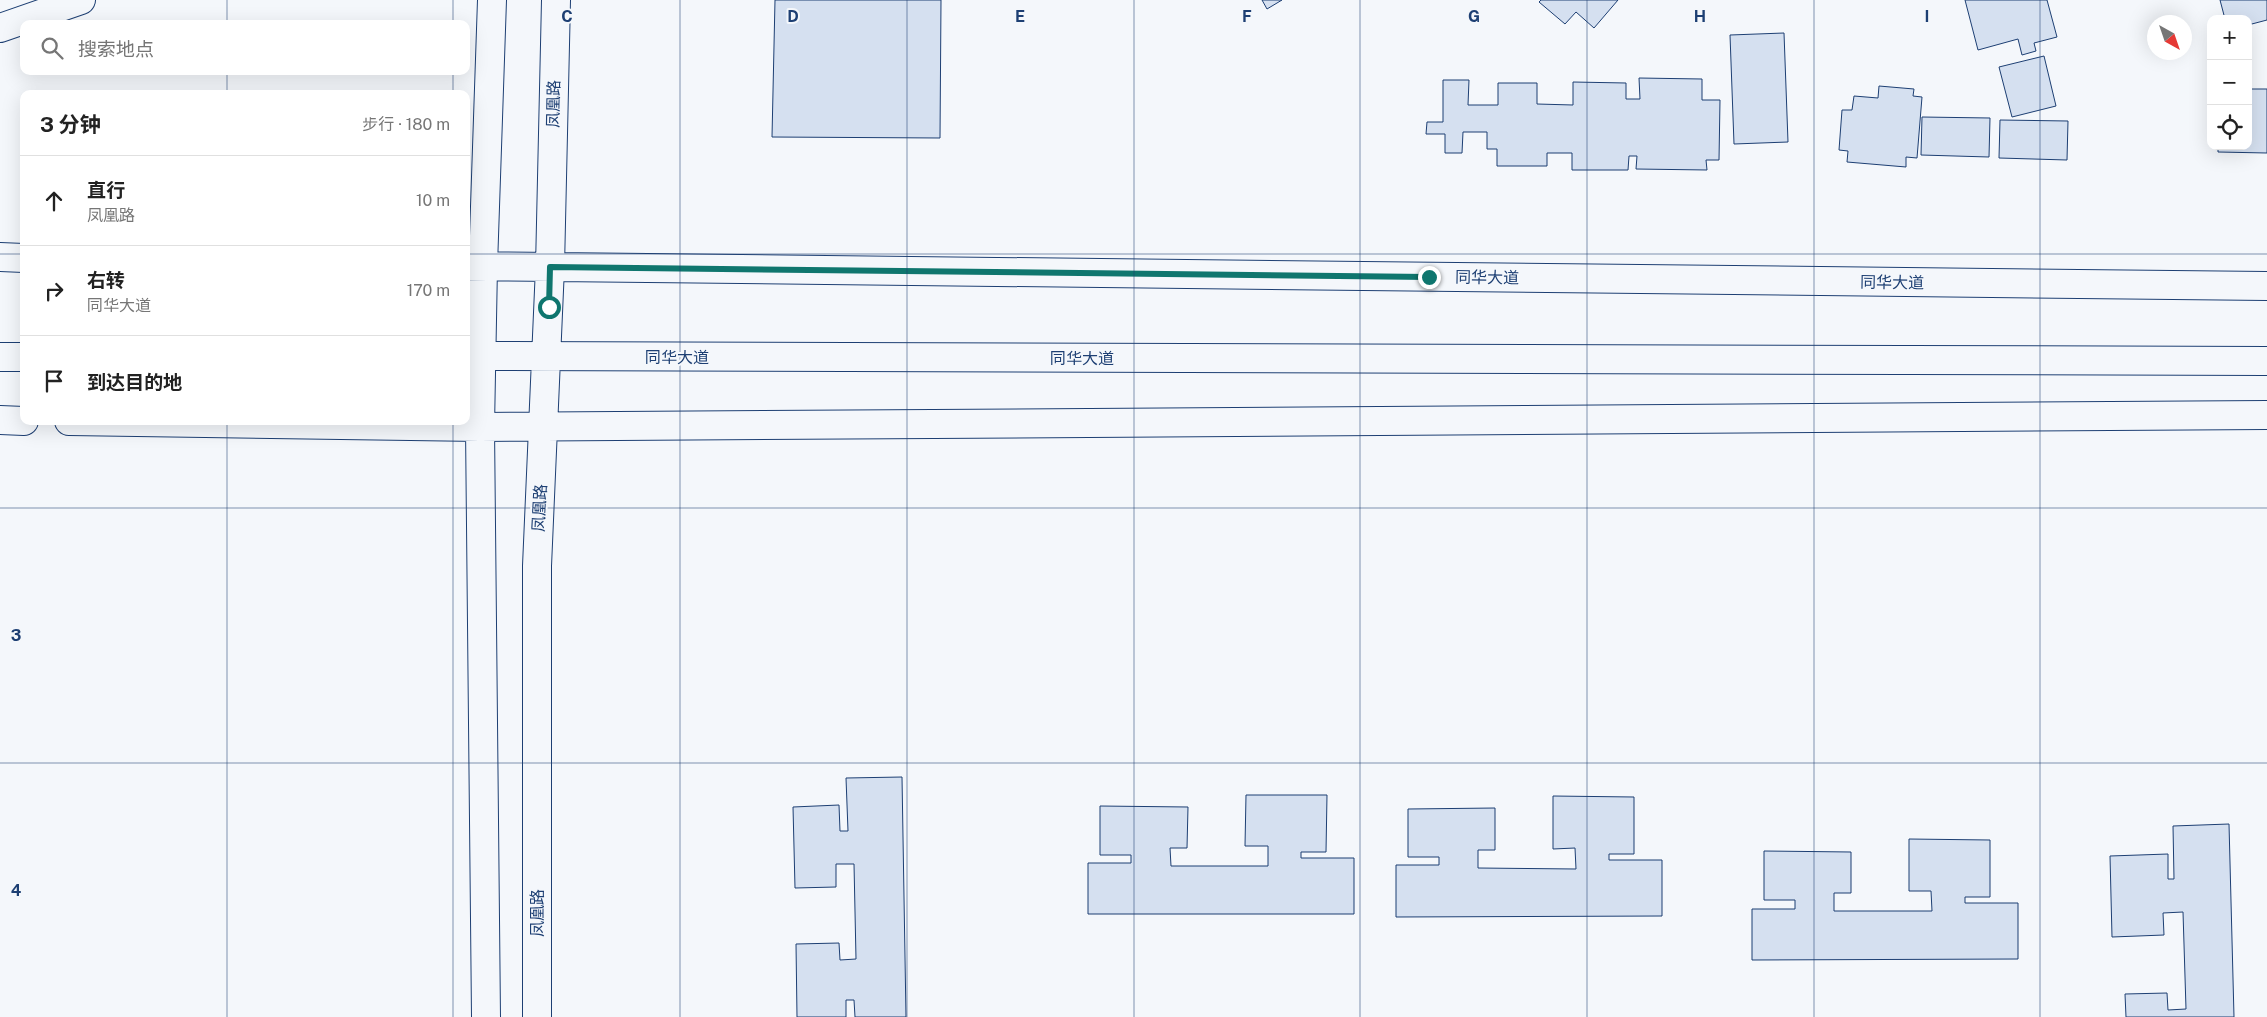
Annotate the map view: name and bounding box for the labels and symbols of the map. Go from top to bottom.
text: C [561,7,573,26]
text: D [787,7,799,26]
text: E [1015,7,1025,26]
text: F [1242,7,1252,26]
text: G [1468,7,1480,26]
text: H [1694,7,1706,26]
text: I [1925,7,1929,26]
north arrow [2147,15,2192,60]
street label: 凤凰路 [544,80,563,128]
route end [1418,266,1441,289]
street label: 同华大道 [1455,267,1519,288]
street label: 同华大道 [1860,272,1924,293]
route start [538,296,561,319]
street label: 同华大道 [645,348,709,367]
street label: 同华大道 [1050,349,1114,368]
street label: 凤凰路 [529,484,550,532]
text: 3 [11,626,21,645]
text: 4 [11,881,22,900]
street label: 凤凰路 [528,889,547,937]

